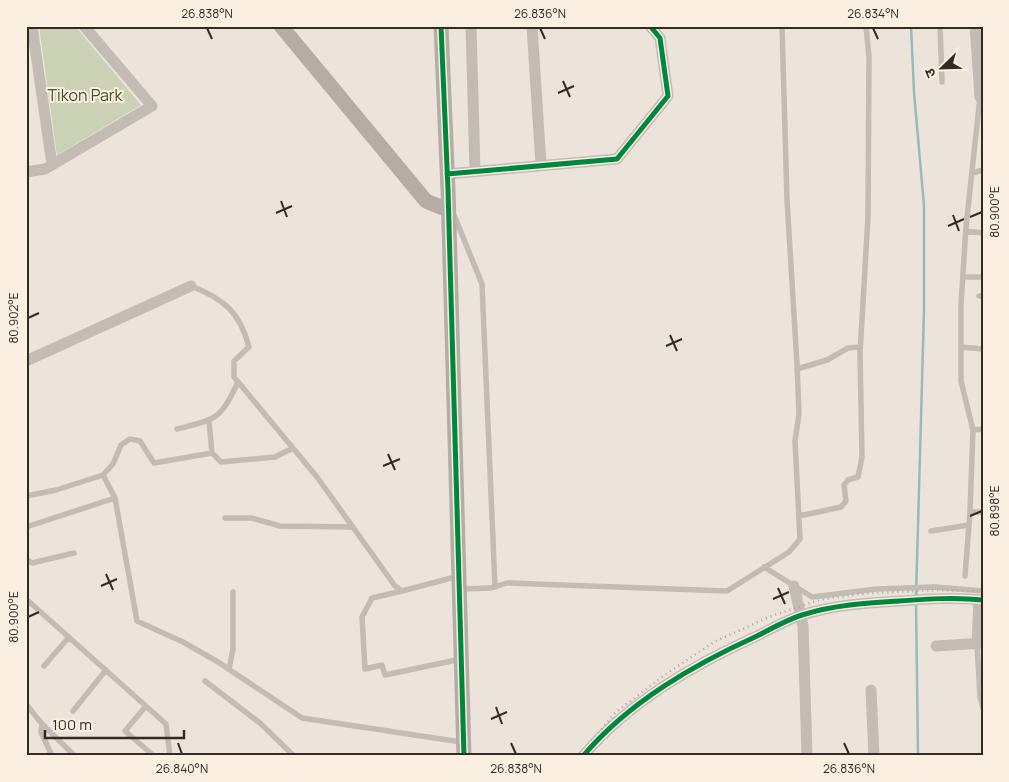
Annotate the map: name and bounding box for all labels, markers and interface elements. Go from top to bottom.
text: 26.838°N [181,5,233,22]
text: 26.836°N [514,5,566,22]
text: 26.834°N [847,5,899,22]
north arrow [916,42,966,92]
text: उ [919,65,940,81]
park label: Tikon Park [47,84,124,106]
text: 80.900°E [986,186,1003,238]
text: 80.902°E [5,292,22,344]
text: 80.898°E [986,485,1003,536]
text: 80.900°E [5,591,22,643]
scale bar [45,707,184,739]
text: 100 m [52,714,92,735]
text: 26.840°N [156,760,208,777]
text: 26.838°N [490,760,542,777]
text: 26.836°N [823,760,875,777]

